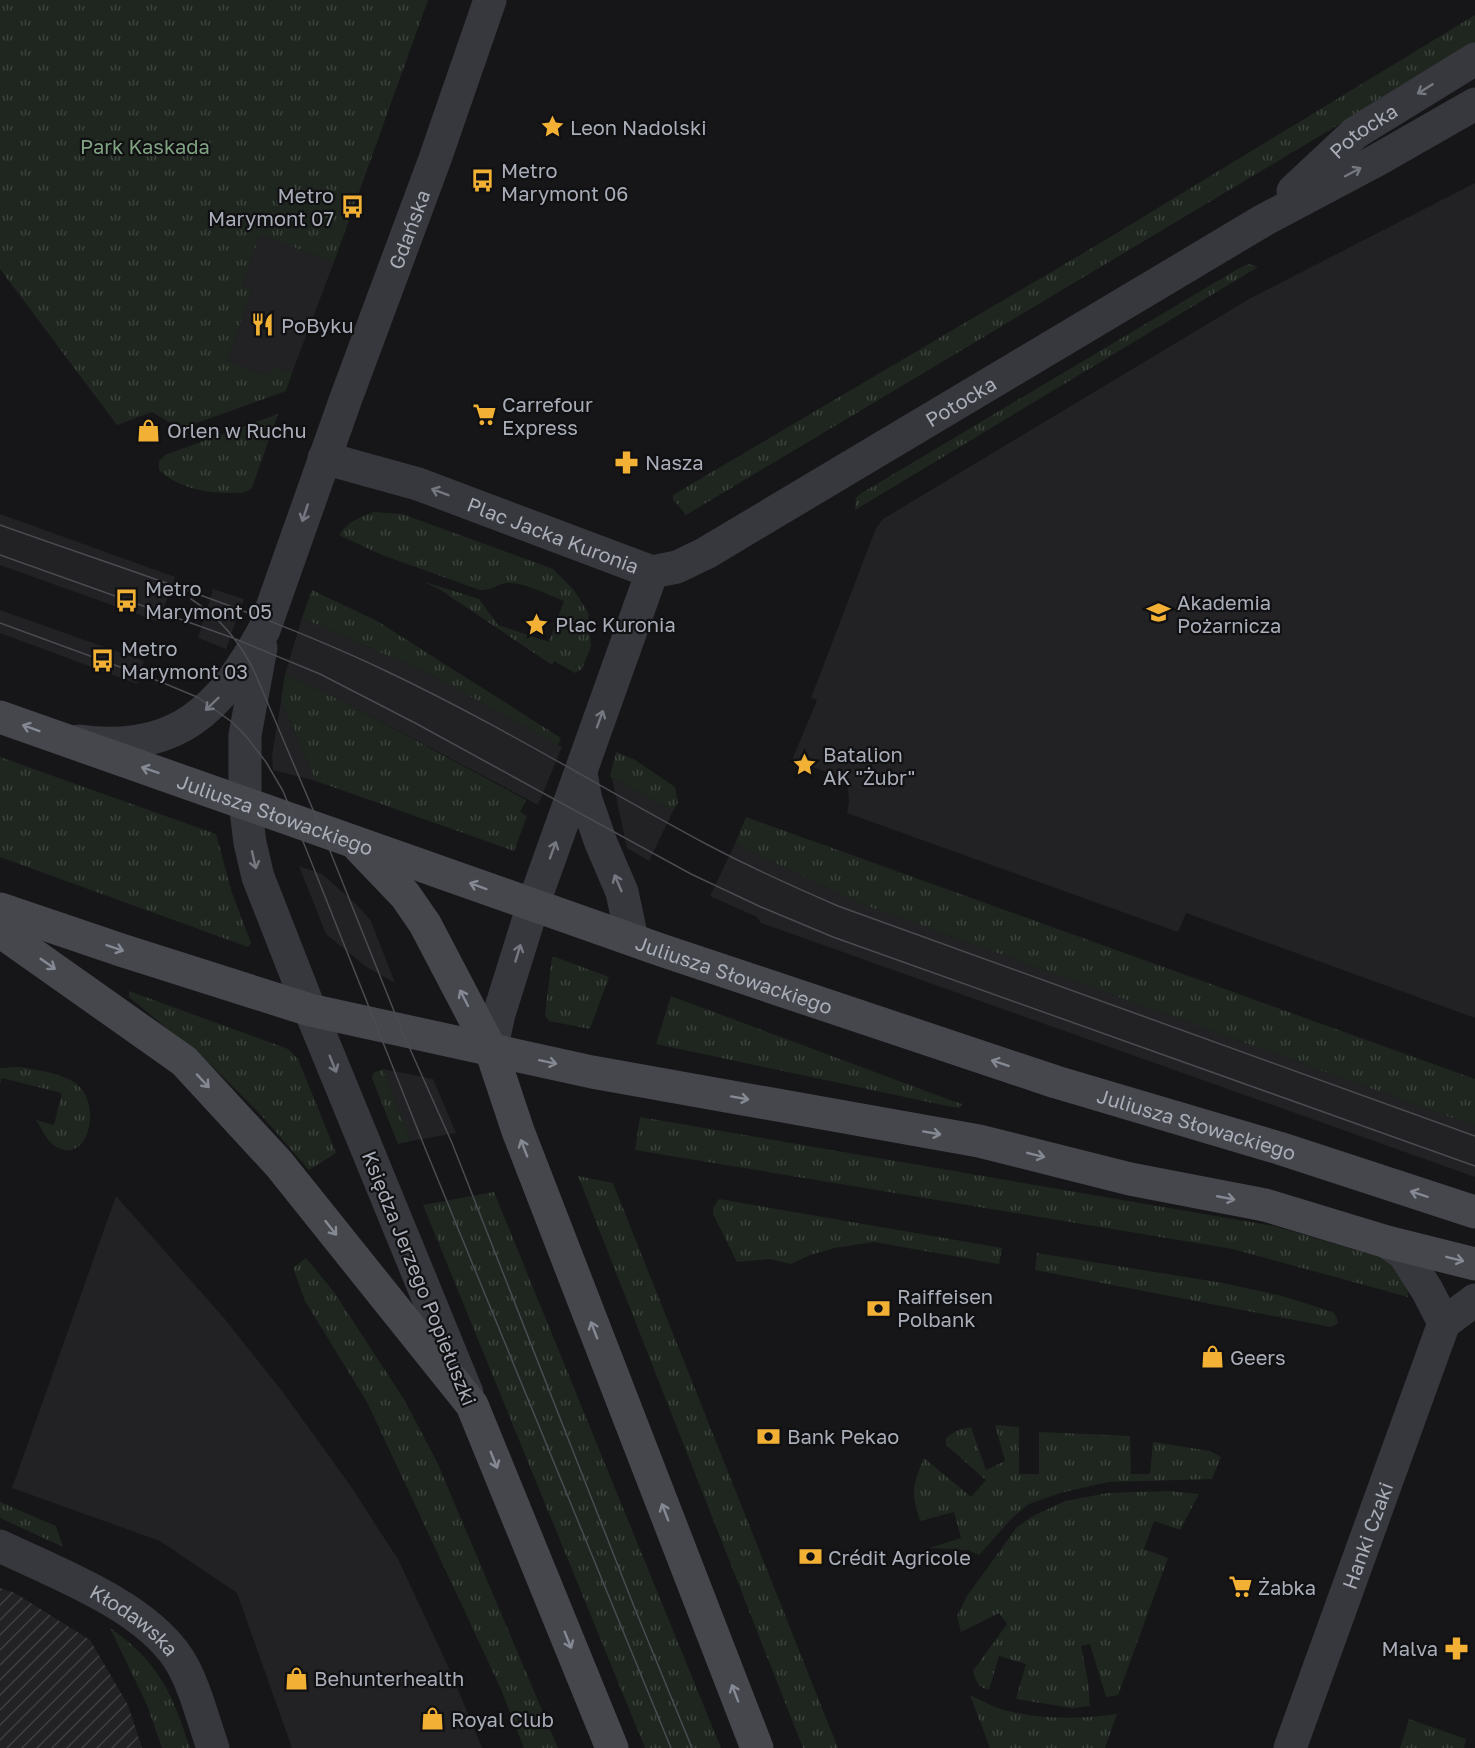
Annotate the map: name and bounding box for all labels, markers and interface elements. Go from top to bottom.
one-way arrow [1417,84,1434,96]
street label: Potocka [1324,98,1401,163]
place icon: Leon Nadolski [539,114,565,140]
place label: Leon Nadolski [570,115,707,139]
park label: Park Kaskada [80,134,210,158]
place label: Metro Marymont 06 [501,158,628,205]
one-way arrow [1344,166,1361,178]
bus stop icon: Metro Marymont 06 [470,168,496,194]
place label: Metro Marymont 07 [208,183,334,230]
street label: Gdańska [383,186,435,272]
bus stop icon: Metro Marymont 07 [339,193,365,219]
restaurant icon: PoByku [250,312,276,338]
place label: PoByku [281,313,354,337]
street label: Potocka [921,371,1000,432]
place label: Carrefour Express [502,392,593,439]
supermarket icon: Carrefour Express [471,402,497,428]
shop icon: Orlen w Ruchu [136,417,162,443]
place label: Orlen w Ruchu [167,418,307,442]
pharmacy icon: Nasza [614,449,640,475]
place label: Nasza [645,450,704,474]
one-way arrow [431,486,450,497]
street label: Plac Jacka Kuronia [464,492,642,578]
one-way arrow [299,503,310,522]
place label: Metro Marymont 05 [145,576,272,623]
bus stop icon: Metro Marymont 05 [114,587,140,613]
place label: Akademia Pożarnicza [1177,590,1281,637]
school or university icon: Akademia Pożarnicza [1146,600,1172,626]
place icon: Plac Kuronia [524,611,550,637]
place label: Plac Kuronia [555,612,676,636]
place label: Metro Marymont 03 [121,636,248,683]
bus stop icon: Metro Marymont 03 [90,647,116,673]
one-way arrow [205,697,220,711]
one-way arrow [596,710,607,729]
one-way arrow [22,722,41,733]
place label: Batalion AK "Żubr" [823,742,915,789]
place icon: Batalion AK "Żubr" [792,752,818,778]
one-way arrow [141,763,160,774]
street label: Juliusza Słowackiego [174,768,377,860]
one-way arrow [548,841,559,860]
one-way arrow [249,851,261,870]
one-way arrow [612,874,623,892]
one-way arrow [469,879,487,890]
street label: Juliusza Słowackiego [633,930,836,1018]
one-way arrow [105,943,124,954]
one-way arrow [513,944,524,963]
one-way arrow [39,958,55,971]
one-way arrow [458,990,470,1007]
one-way arrow [328,1054,339,1073]
one-way arrow [538,1057,557,1069]
one-way arrow [991,1057,1010,1068]
one-way arrow [196,1073,210,1088]
street label: Juliusza Słowackiego [1094,1083,1299,1165]
one-way arrow [729,1093,749,1104]
one-way arrow [921,1128,941,1139]
one-way arrow [518,1139,529,1158]
street label: Księdza Jerzego Popiełuszki [358,1147,482,1409]
one-way arrow [1026,1150,1045,1162]
one-way arrow [1410,1188,1429,1199]
one-way arrow [1215,1193,1235,1204]
one-way arrow [325,1220,338,1236]
one-way arrow [1445,1253,1464,1265]
place label: Raiffeisen Polbank [897,1284,993,1331]
bank icon: Raiffeisen Polbank [866,1295,892,1321]
one-way arrow [588,1321,599,1340]
shop icon: Geers [1199,1344,1225,1370]
place label: Geers [1230,1345,1286,1369]
bank icon: Bank Pekao [756,1423,782,1449]
place label: Bank Pekao [787,1424,899,1448]
one-way arrow [489,1450,500,1468]
street label: Hanki Czaki [1337,1479,1397,1592]
one-way arrow [659,1503,670,1521]
bank icon: Crédit Agricole [797,1544,823,1570]
place label: Crédit Agricole [828,1545,971,1569]
supermarket icon: Żabka [1227,1574,1253,1600]
place label: Żabka [1258,1575,1316,1599]
street label: Kłodawska [86,1579,184,1660]
one-way arrow [563,1630,574,1649]
pharmacy icon: Malva [1443,1635,1469,1661]
place label: Malva [1382,1636,1438,1660]
shop icon: Behunterhealth [283,1665,309,1691]
place label: Behunterhealth [314,1666,464,1690]
one-way arrow [729,1685,740,1703]
shop icon: Royal Club [420,1706,446,1732]
place label: Royal Club [451,1707,554,1731]

